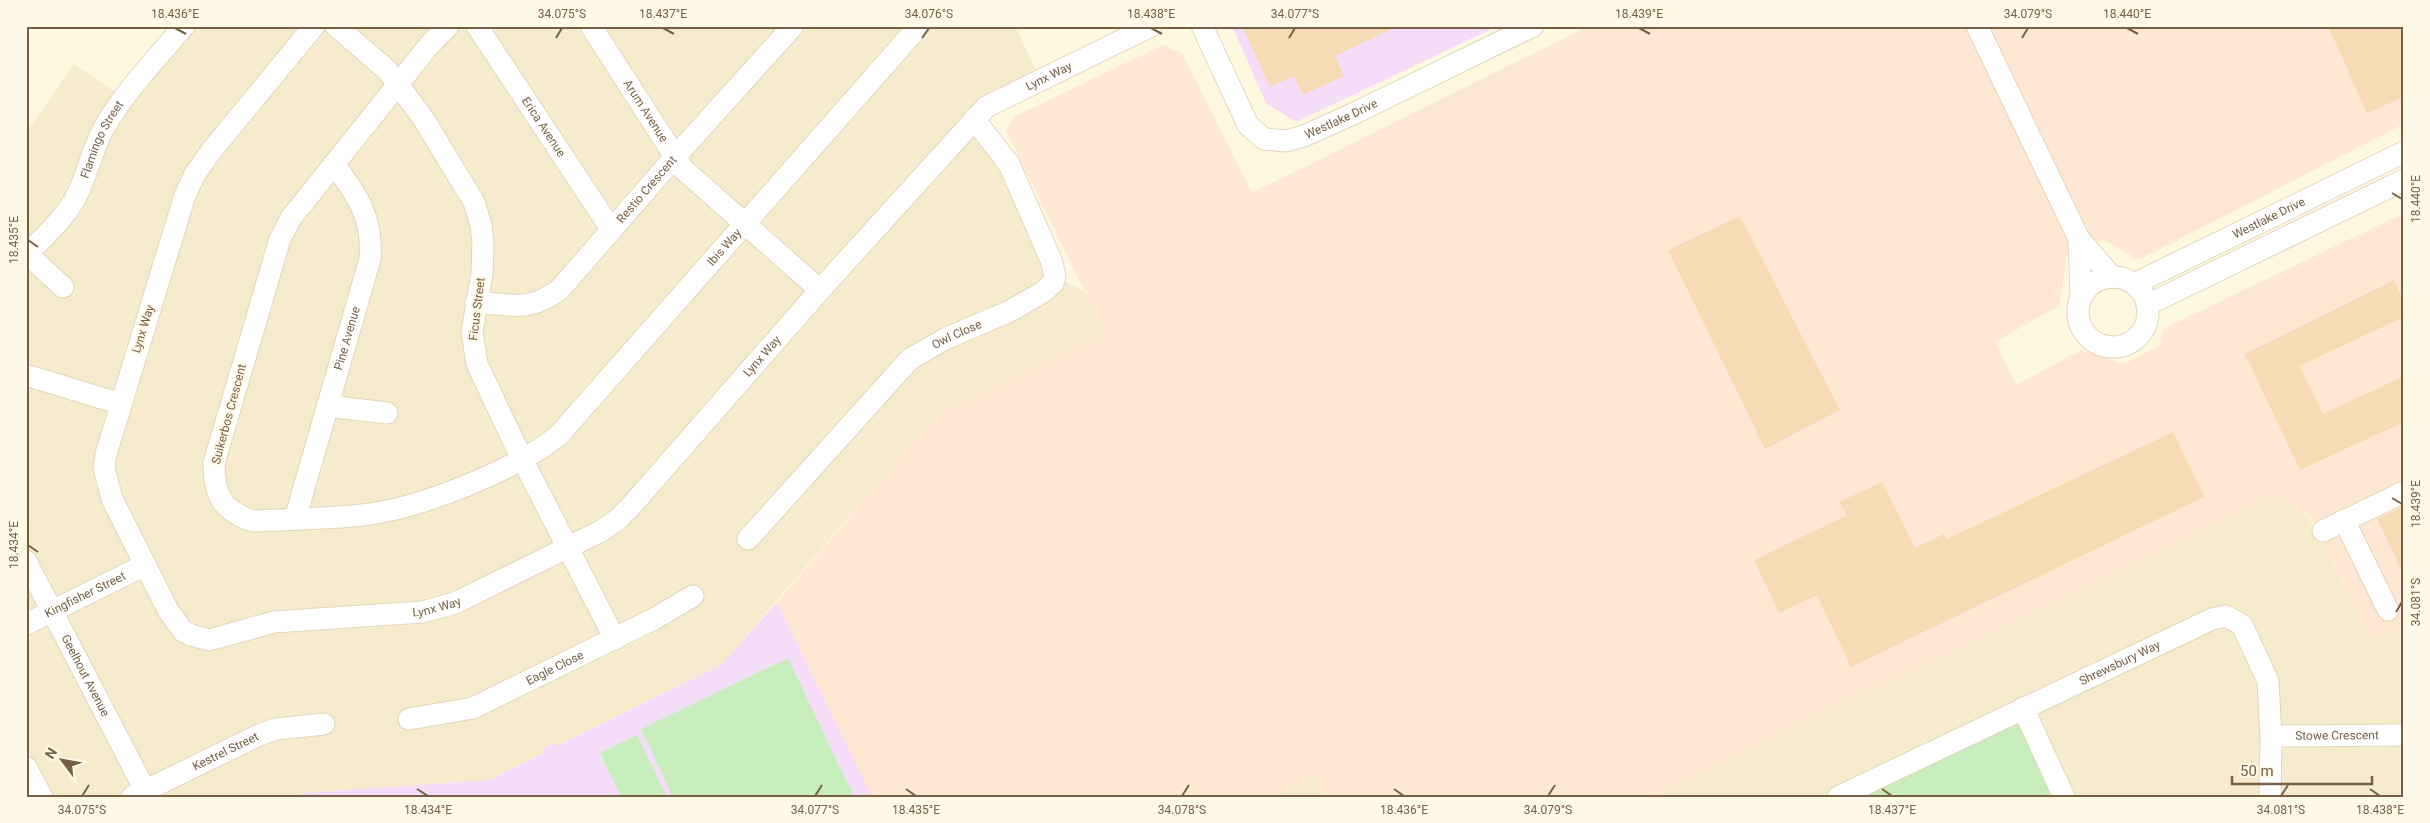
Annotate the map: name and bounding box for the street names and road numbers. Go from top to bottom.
street label: Lynx Way [1024,59,1074,93]
street label: Arum Avenue [620,77,671,145]
street label: Erica Avenue [519,94,568,160]
street label: Westlake Drive [1302,96,1380,142]
street label: Flamingo Street [78,98,126,180]
street label: Restio Crescent [614,153,680,226]
street label: Westlake Drive [2230,195,2307,242]
street label: Ibis Way [704,226,744,269]
street label: Ficus Street [466,277,488,341]
street label: Lynx Way [129,303,157,355]
street label: Pine Avenue [331,305,363,372]
street label: Owl Close [929,317,984,352]
street label: Lynx Way [741,333,784,379]
street label: Suikerbos Crescent [209,362,249,466]
street label: Kingfisher Street [42,569,128,621]
street label: Lynx Way [412,594,464,620]
street label: Geelhout Avenue [58,632,112,719]
street label: Shrewsbury Way [2077,638,2163,688]
street label: Eagle Close [524,648,586,688]
street label: Stowe Crescent [2295,728,2379,743]
street label: Kestrel Street [190,729,261,773]

